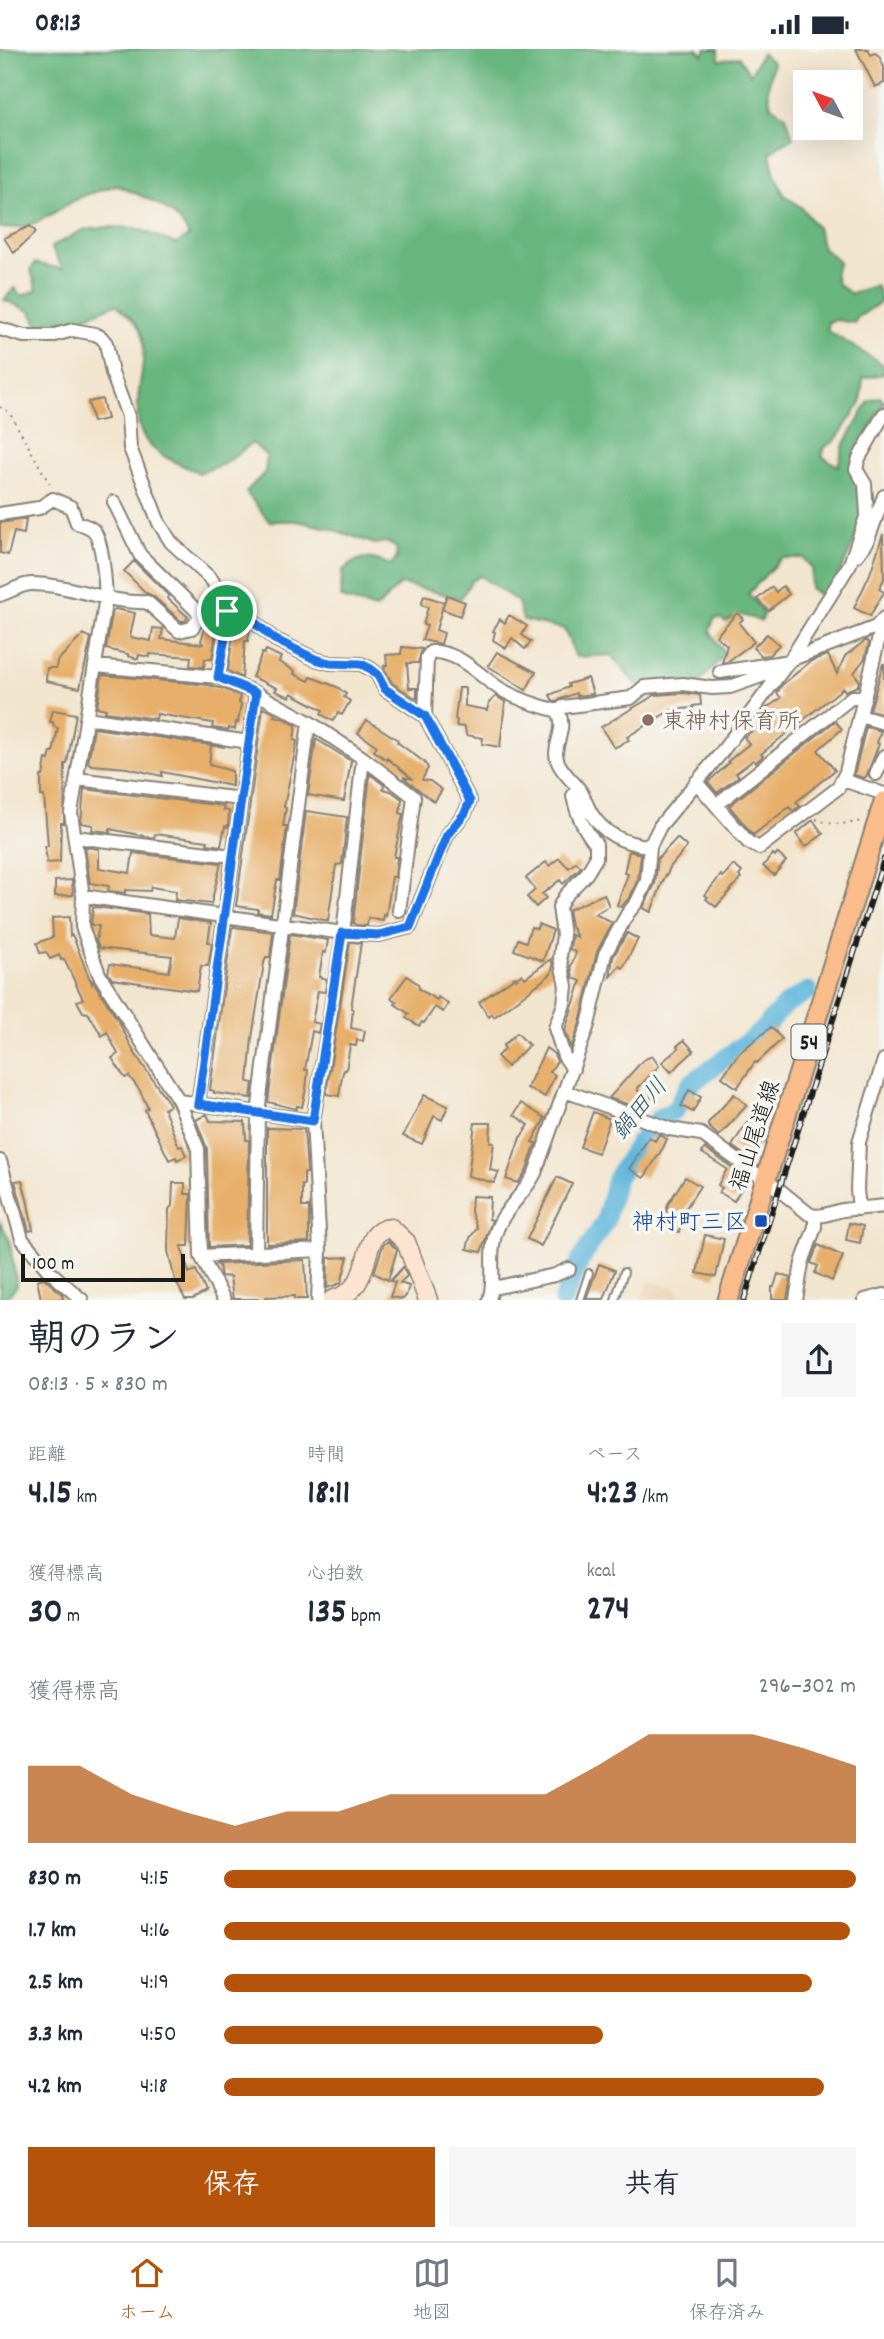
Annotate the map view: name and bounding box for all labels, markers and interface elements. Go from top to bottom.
text: 08:13 [35,6,81,43]
north arrow [793,70,863,140]
map controls [793,70,863,140]
pin [197,581,257,641]
icon: arrive [208,592,246,630]
place label: 東神村保育所 [662,707,800,740]
marker: 東神村保育所 [640,712,656,728]
road number: 54 [792,1025,826,1059]
water label: 鍋田川 [605,1071,677,1148]
street label: 福山尾道線 [724,1076,791,1196]
place label: 神村町三区 [632,1208,747,1241]
marker: 神村町三区 [753,1213,769,1229]
scale bar [21,1251,186,1282]
text: 100 m [32,1252,74,1279]
text: 朝のラン [28,1315,180,1370]
button: share [782,1323,856,1397]
text: 08:13 · 5 × 830 m [28,1369,168,1402]
text: 距離 [28,1443,66,1470]
text: 時間 [307,1443,345,1470]
text: ペース [587,1443,643,1470]
text: 4.15 [28,1470,72,1520]
text: 18:11 [307,1470,350,1520]
text: 4:23 [587,1470,638,1520]
text: km [72,1485,97,1512]
text: /km [638,1485,668,1512]
text: kcal [587,1559,616,1586]
text: 獲得標高 [28,1562,104,1589]
text: 心拍数 [307,1562,364,1589]
text: 274 [587,1586,630,1636]
text: 30 [28,1589,63,1639]
text: 135 [307,1589,347,1639]
text: m [63,1604,80,1631]
text: bpm [347,1604,381,1631]
text: 296–302 m [759,1671,856,1704]
text: 獲得標高 [28,1677,120,1710]
text: 830 m [28,1863,81,1896]
text: 4:15 [140,1863,169,1896]
text: 1.7 km [28,1915,76,1948]
text: 4:16 [140,1915,170,1948]
text: 2.5 km [28,1967,83,2000]
text: 4:19 [140,1967,169,2000]
text: 3.3 km [28,2019,83,2052]
text: 4:50 [140,2019,177,2052]
text: 4.2 km [28,2071,82,2104]
text: 4:18 [140,2071,168,2104]
button: 保存 [28,2147,435,2227]
button: 共有 [449,2147,856,2227]
tab: ホーム [119,2254,175,2328]
tab: 地図 [413,2254,451,2328]
tab: 保存済み [689,2254,765,2328]

